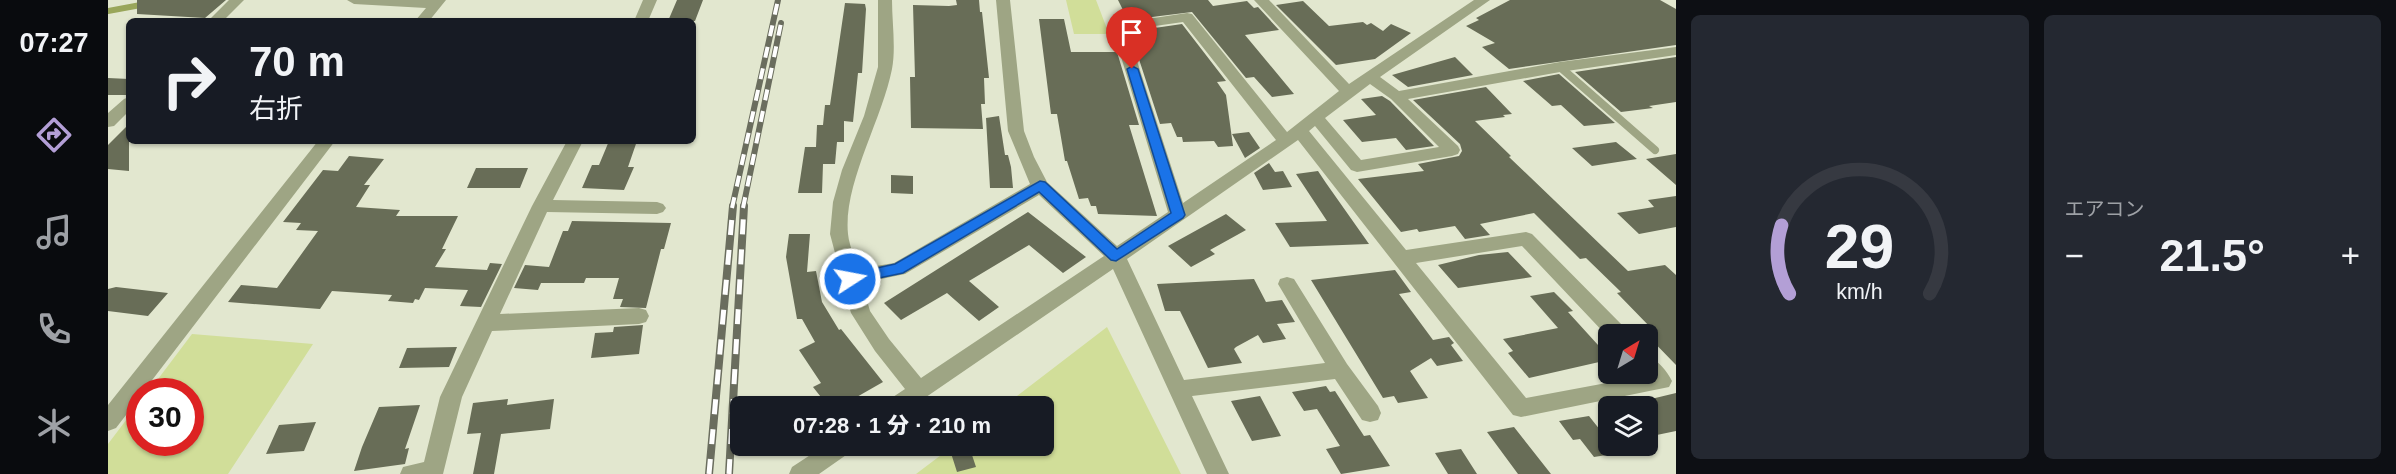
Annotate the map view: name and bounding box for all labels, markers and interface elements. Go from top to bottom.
pin [1106,7,1157,69]
icon: arrive [1115,16,1148,49]
text: 07:27 [19,28,89,58]
text: 70 m [249,38,345,85]
icon: right [150,42,228,120]
text: 右折 [249,94,303,124]
icon: directions [33,114,75,156]
text: エアコン [2065,198,2145,220]
icon: music [33,211,75,253]
text: 29 [1825,212,1894,281]
text: 21.5° [2159,230,2265,281]
text: − [2065,237,2084,274]
text: + [2341,237,2360,274]
position arrow [818,247,882,311]
text: km/h [1837,280,1883,304]
icon: phone [33,308,75,350]
north arrow [1598,324,1658,384]
map controls [1598,324,1658,456]
speed limit sign: 30 [126,378,204,456]
button: layers [1598,396,1658,456]
icon: climate [33,405,75,447]
text: 07:28 · 1 分 · 210 m [793,413,991,438]

